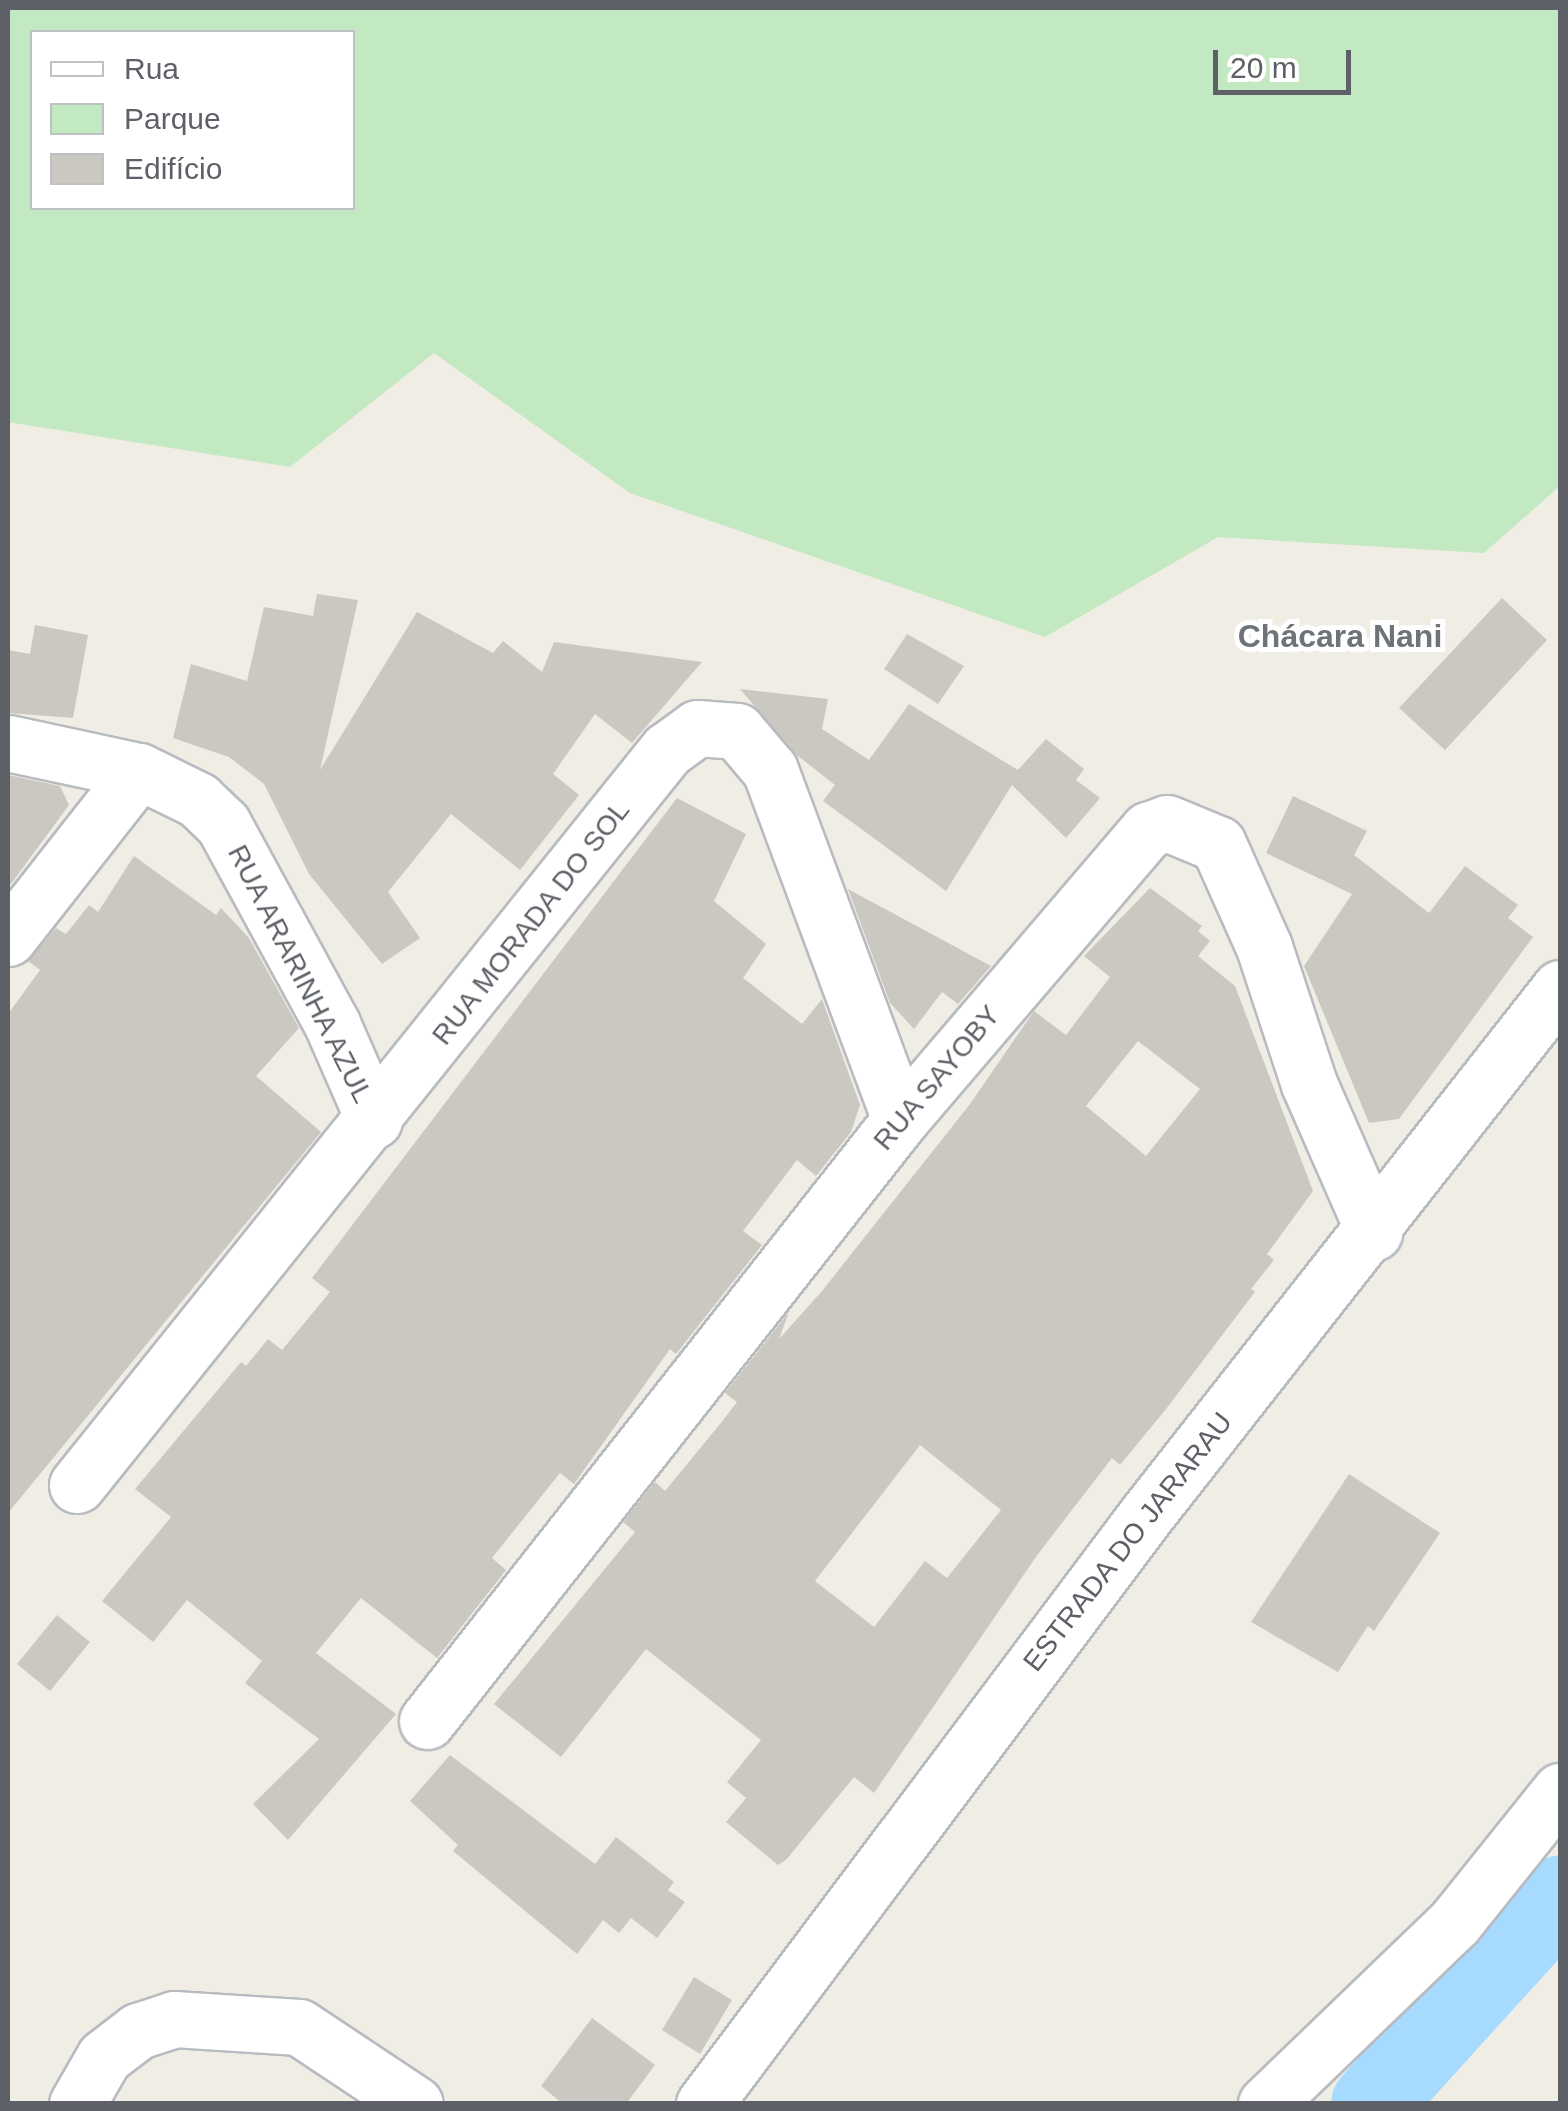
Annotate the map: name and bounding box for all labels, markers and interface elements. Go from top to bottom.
legend [30,30,355,210]
scale bar [1218,30,1356,92]
text: 20 m [1230,51,1297,84]
text: Rua [124,52,179,85]
text: Parque [124,102,221,135]
text: Edifício [124,152,222,185]
district label: Chácara Nani [1238,617,1442,655]
street label: RUA MORADA DO SOL [424,793,638,1053]
street label: RUA ARARINHA AZUL [219,837,381,1111]
street label: RUA SAYOBY [866,998,1008,1158]
street label: ESTRADA DO JARARAU [1016,1405,1240,1679]

